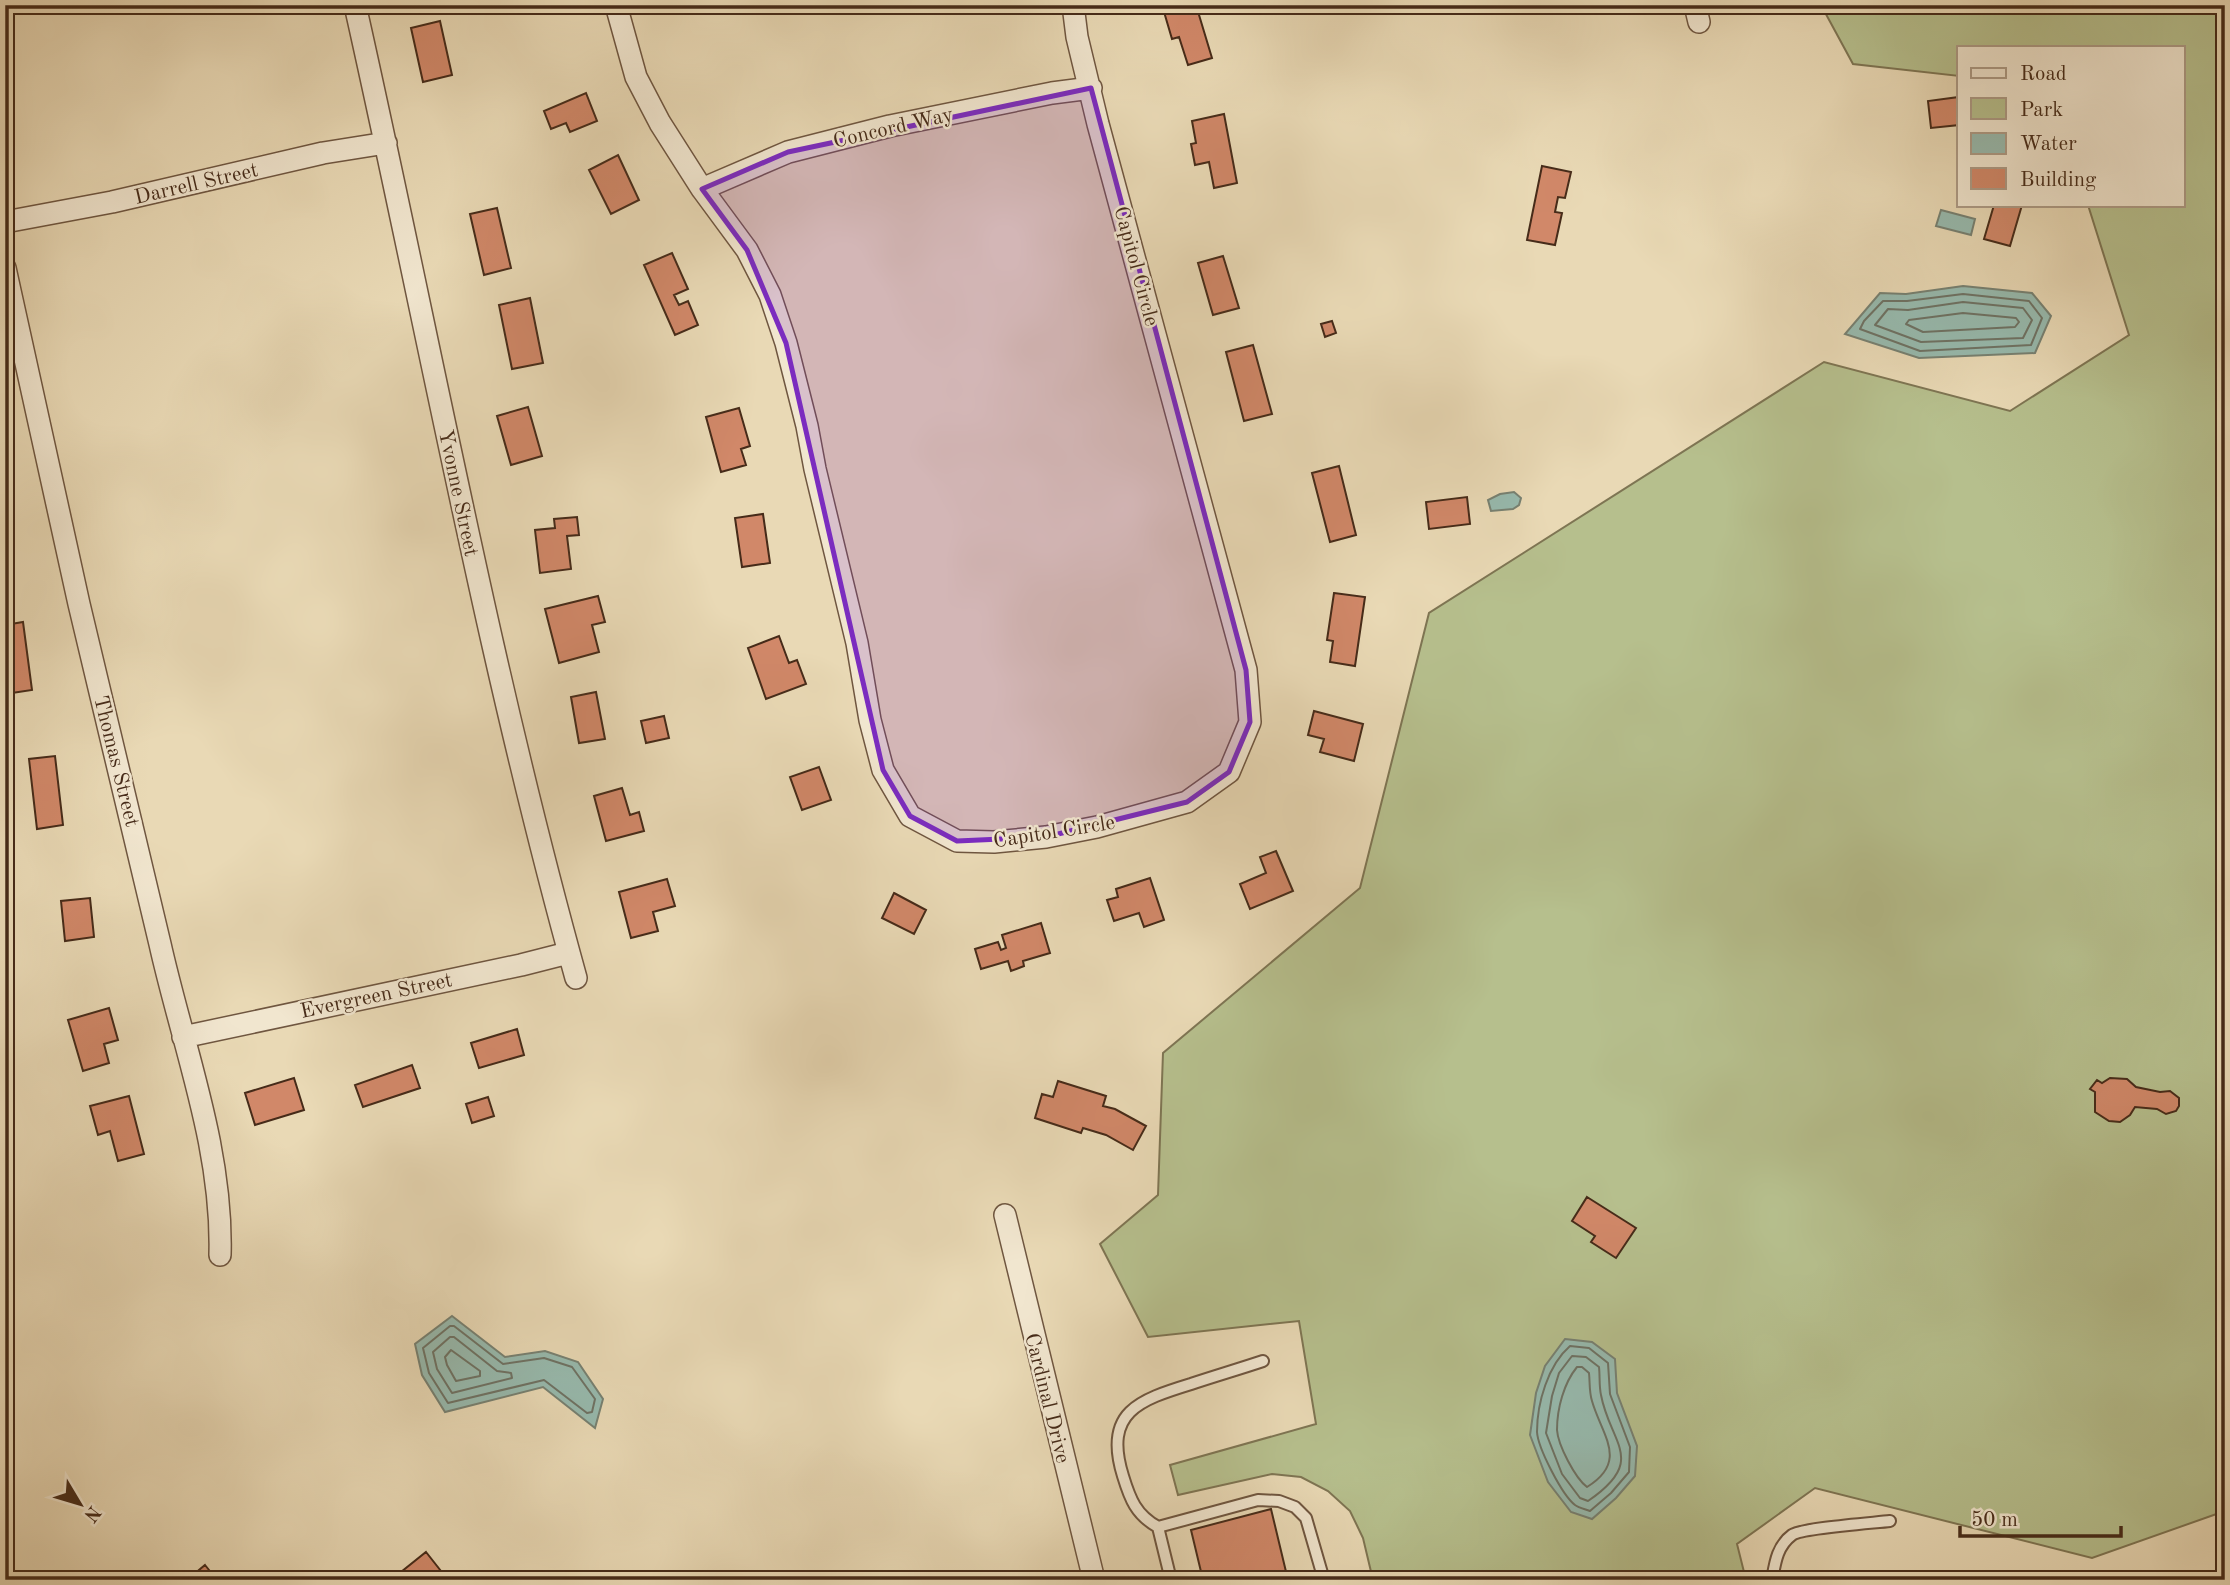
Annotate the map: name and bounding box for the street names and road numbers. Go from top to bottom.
street label: Concord Way [831,104,956,153]
street label: Darrell Street [132,160,260,209]
street label: Capitol Circle [1109,204,1162,329]
street label: Yvonne Street [434,428,481,559]
street label: Thomas Street [89,694,142,829]
street label: Capitol Circle [992,812,1117,852]
street label: Evergreen Street [298,970,454,1023]
street label: Cardinal Drive [1020,1331,1073,1466]

